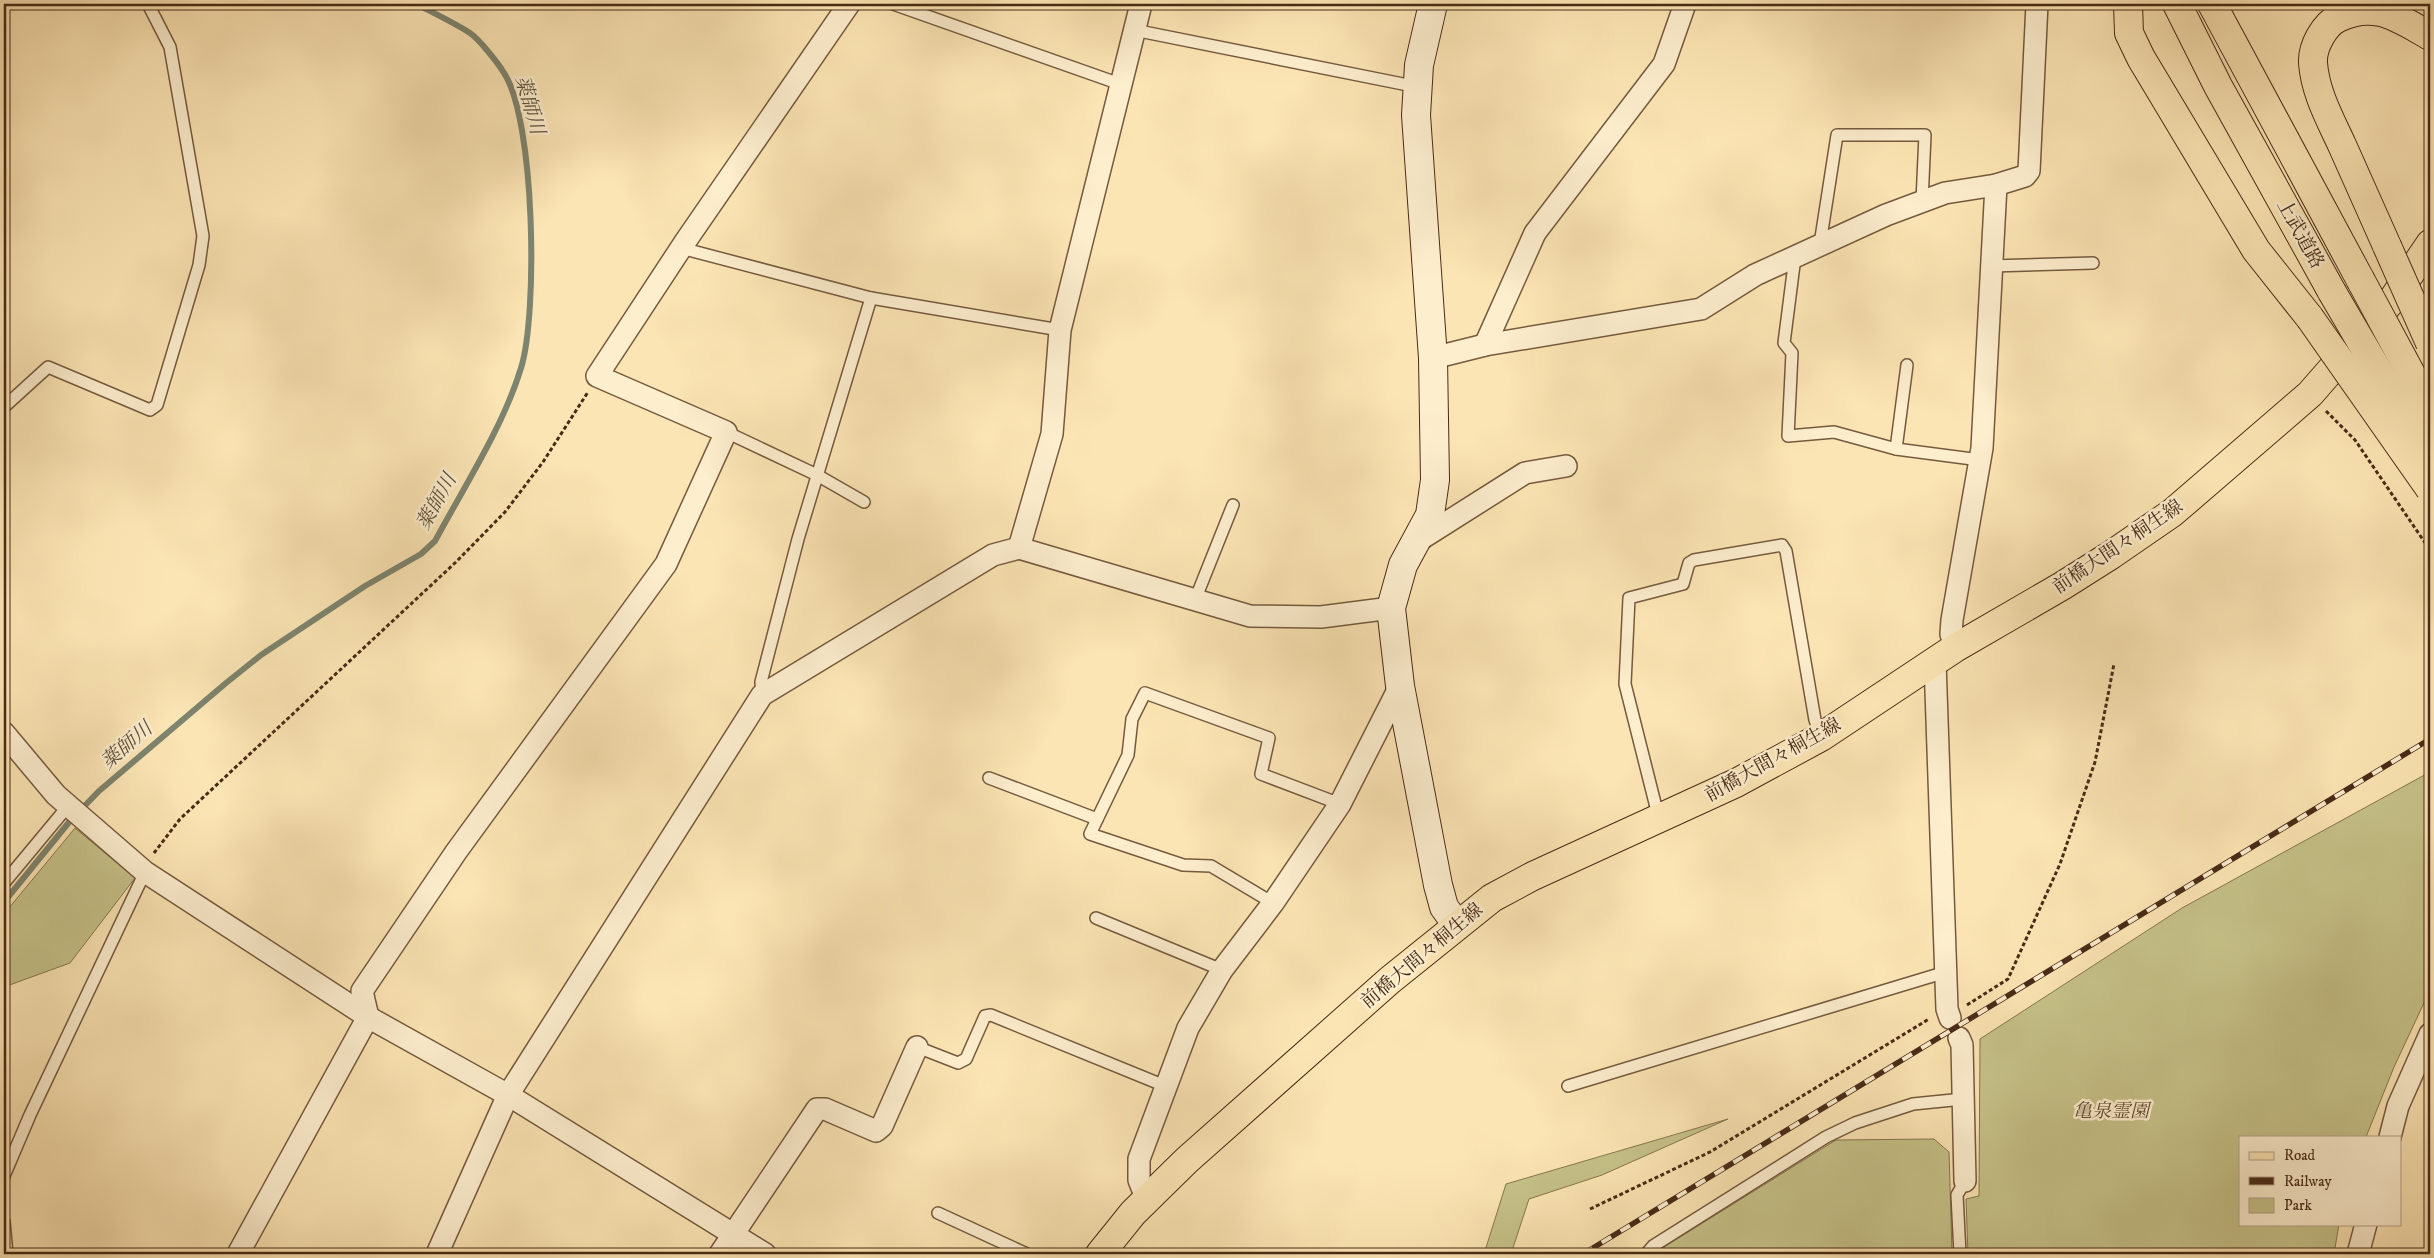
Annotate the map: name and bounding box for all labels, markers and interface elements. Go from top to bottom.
water label: 薬師川 [509,73,550,139]
street label: 上武道路 [2272,195,2328,273]
water label: 薬師川 [412,468,463,534]
street label: 前橋大間々桐生線 [2049,495,2187,599]
street label: 前橋大間々桐生線 [1701,713,1845,807]
water label: 薬師川 [96,716,159,775]
street label: 前橋大間々桐生線 [1356,898,1488,1014]
park label: 亀泉霊園 [2073,1100,2152,1123]
legend [2239,1136,2402,1226]
text: Road [2284,1146,2316,1165]
text: Railway [2284,1172,2332,1191]
text: Park [2284,1196,2313,1215]

